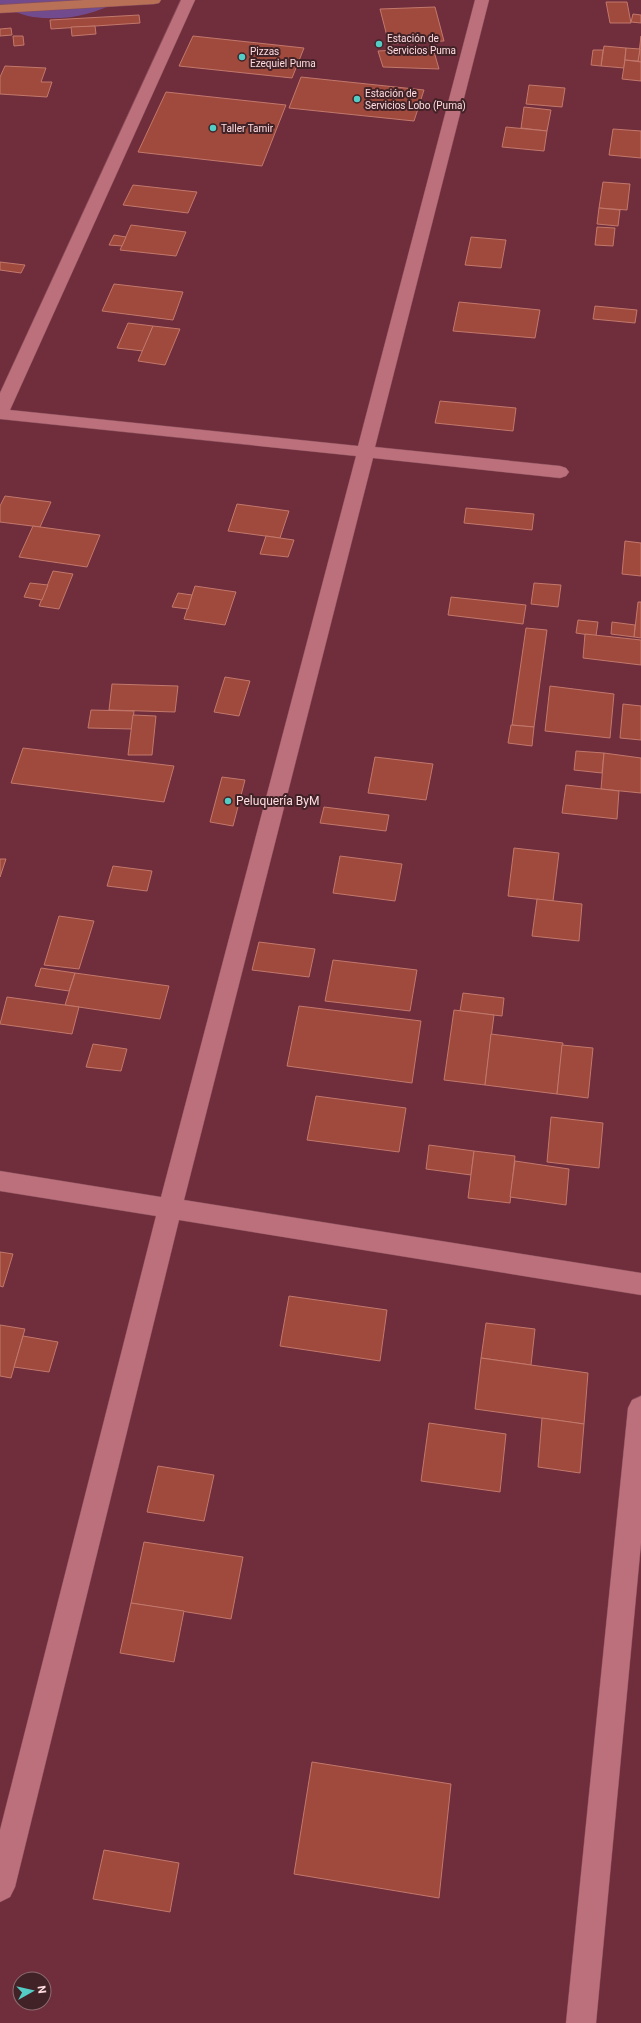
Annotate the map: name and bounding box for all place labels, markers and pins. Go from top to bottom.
place label: Estación de Servicios Puma [387,33,456,56]
marker: Estación de Servicios Puma [374,39,384,49]
place label: Pizzas Ezequiel Puma [250,46,316,69]
marker: Pizzas Ezequiel Puma [237,52,247,62]
place label: Estación de Servicios Lobo (Puma) [365,88,466,112]
marker: Estación de Servicios Lobo (Puma) [352,94,362,104]
marker: Taller Tamir [208,123,218,133]
place label: Taller Tamir [221,123,274,134]
place label: Peluquería ByM [236,794,319,808]
marker: Peluquería ByM [223,796,233,806]

